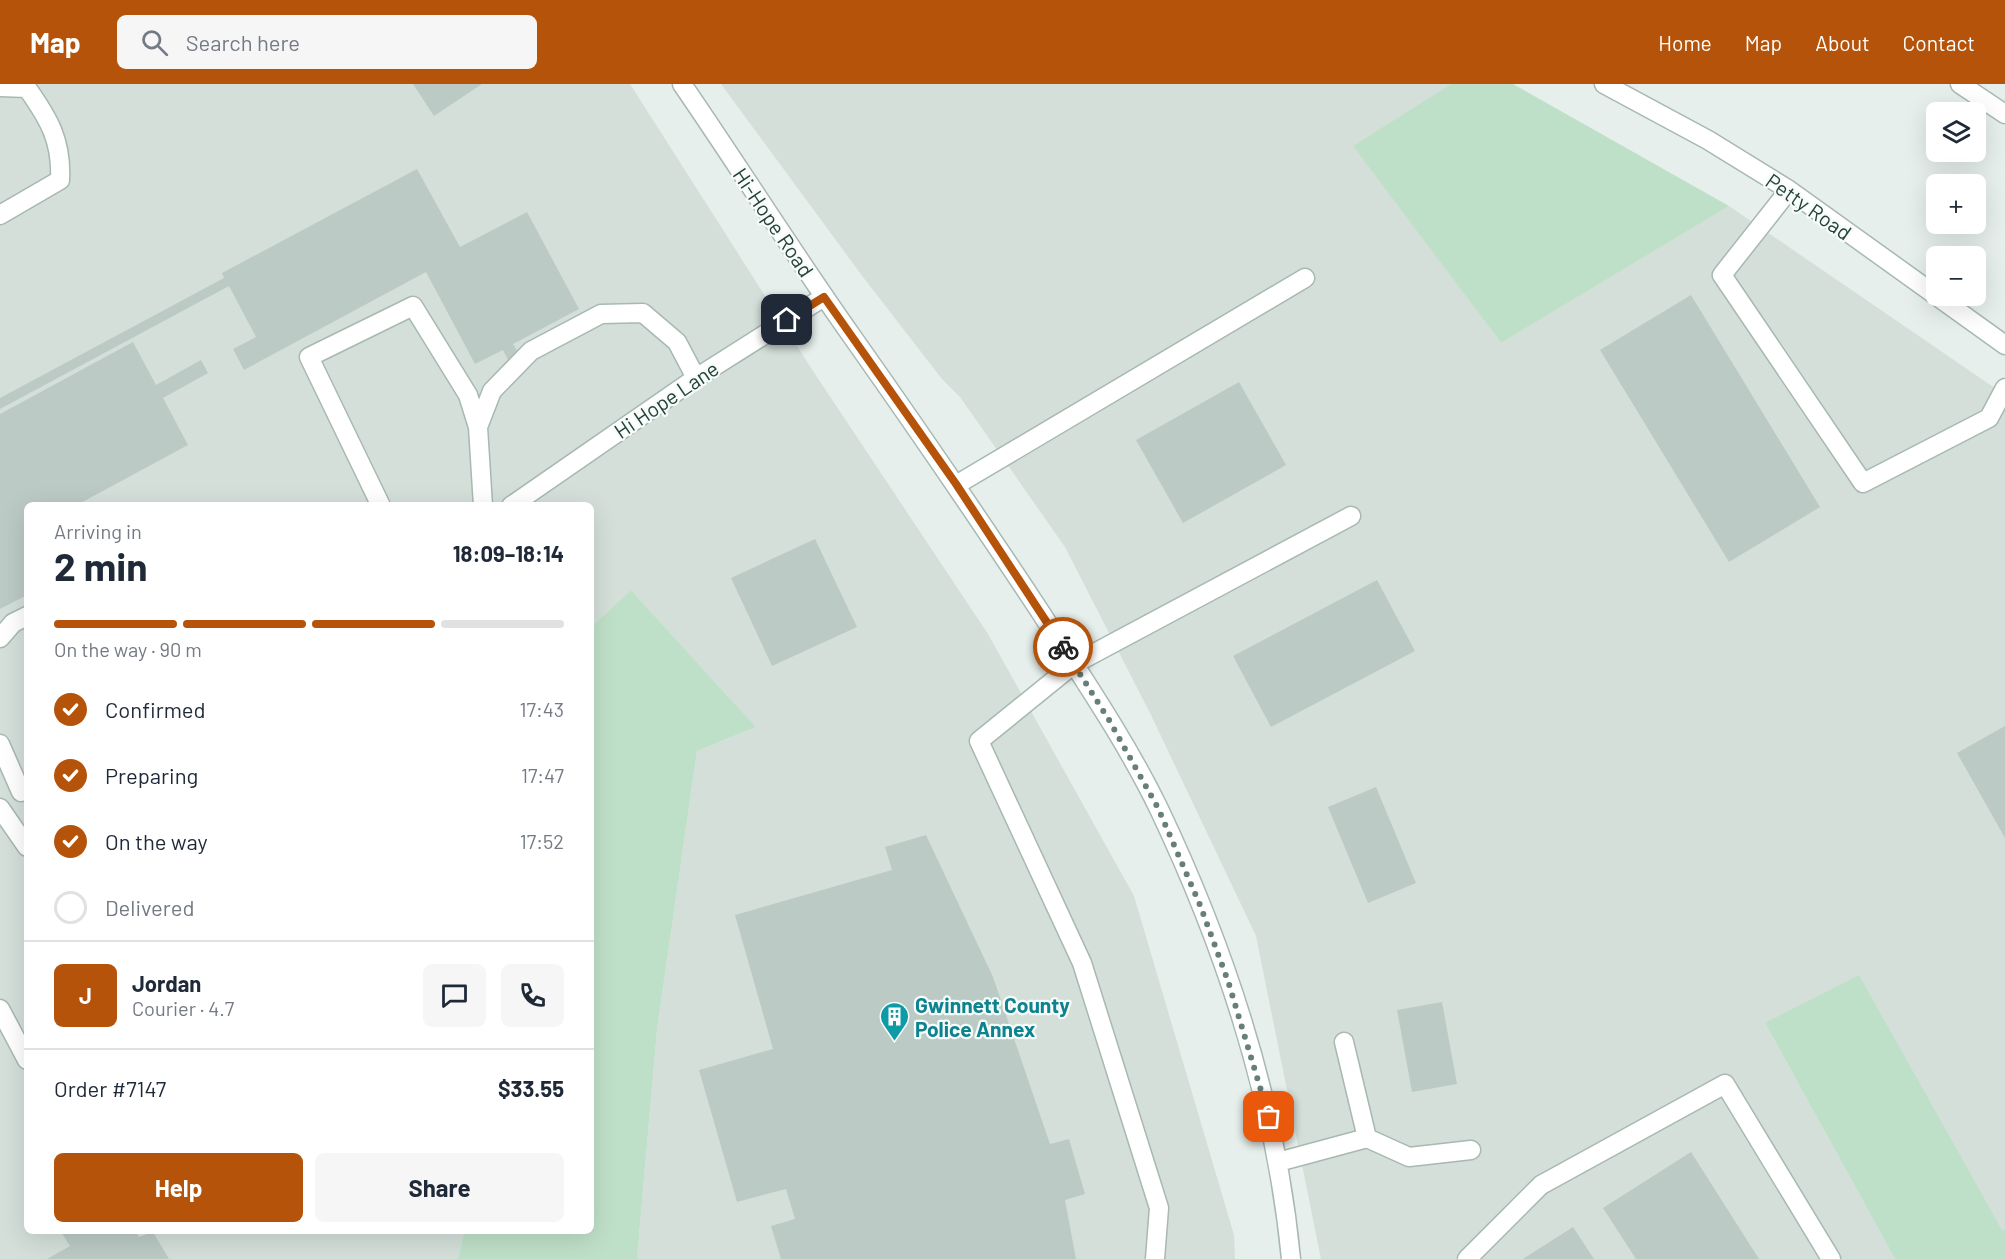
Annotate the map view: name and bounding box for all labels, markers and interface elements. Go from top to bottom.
search box [117,15,537,69]
text: Map [30,25,81,59]
icon: search [138,26,171,59]
text: Search here [186,29,300,55]
text: Home [1658,30,1712,55]
text: Map [1745,30,1782,55]
text: About [1815,30,1870,55]
text: Contact [1903,30,1975,55]
map controls [1926,102,1986,306]
button: layers [1926,102,1986,162]
street label: Hi-Hope Road [728,163,820,281]
street label: Petty Road [1761,167,1857,245]
button: + [1926,174,1986,234]
button: − [1926,246,1986,306]
pin [761,294,812,345]
icon: home [770,303,803,336]
street label: Hi Hope Lane [609,355,723,443]
text: Arriving in [54,519,142,543]
text: 18:09–18:14 [453,540,564,566]
text: 2 min [54,542,147,589]
courier [1033,617,1093,677]
icon: bike [1047,631,1080,664]
text: On the way · 90 m [54,637,202,661]
icon: check [54,693,87,726]
text: Confirmed [105,696,205,722]
text: 17:43 [519,697,564,721]
icon: check [54,759,87,792]
text: Preparing [105,762,198,788]
text: 17:47 [521,763,564,787]
icon: check [54,825,87,858]
text: On the way [105,828,208,854]
text: 17:52 [520,829,564,853]
text: Delivered [105,894,194,920]
button: chat [423,964,486,1027]
button: phone [501,964,564,1027]
text: Jordan [132,970,201,996]
text: J [79,982,92,1008]
place label: Gwinnett County Police Annex [915,992,1070,1041]
text: Courier · 4.7 [132,996,234,1020]
building icon: Gwinnett County Police Annex [878,1000,910,1042]
text: Order #7147 [54,1075,166,1101]
text: $33.55 [498,1075,564,1101]
pin [1243,1091,1294,1142]
icon: bag [1252,1100,1285,1133]
button: Help [54,1153,303,1222]
button: Share [315,1153,564,1222]

